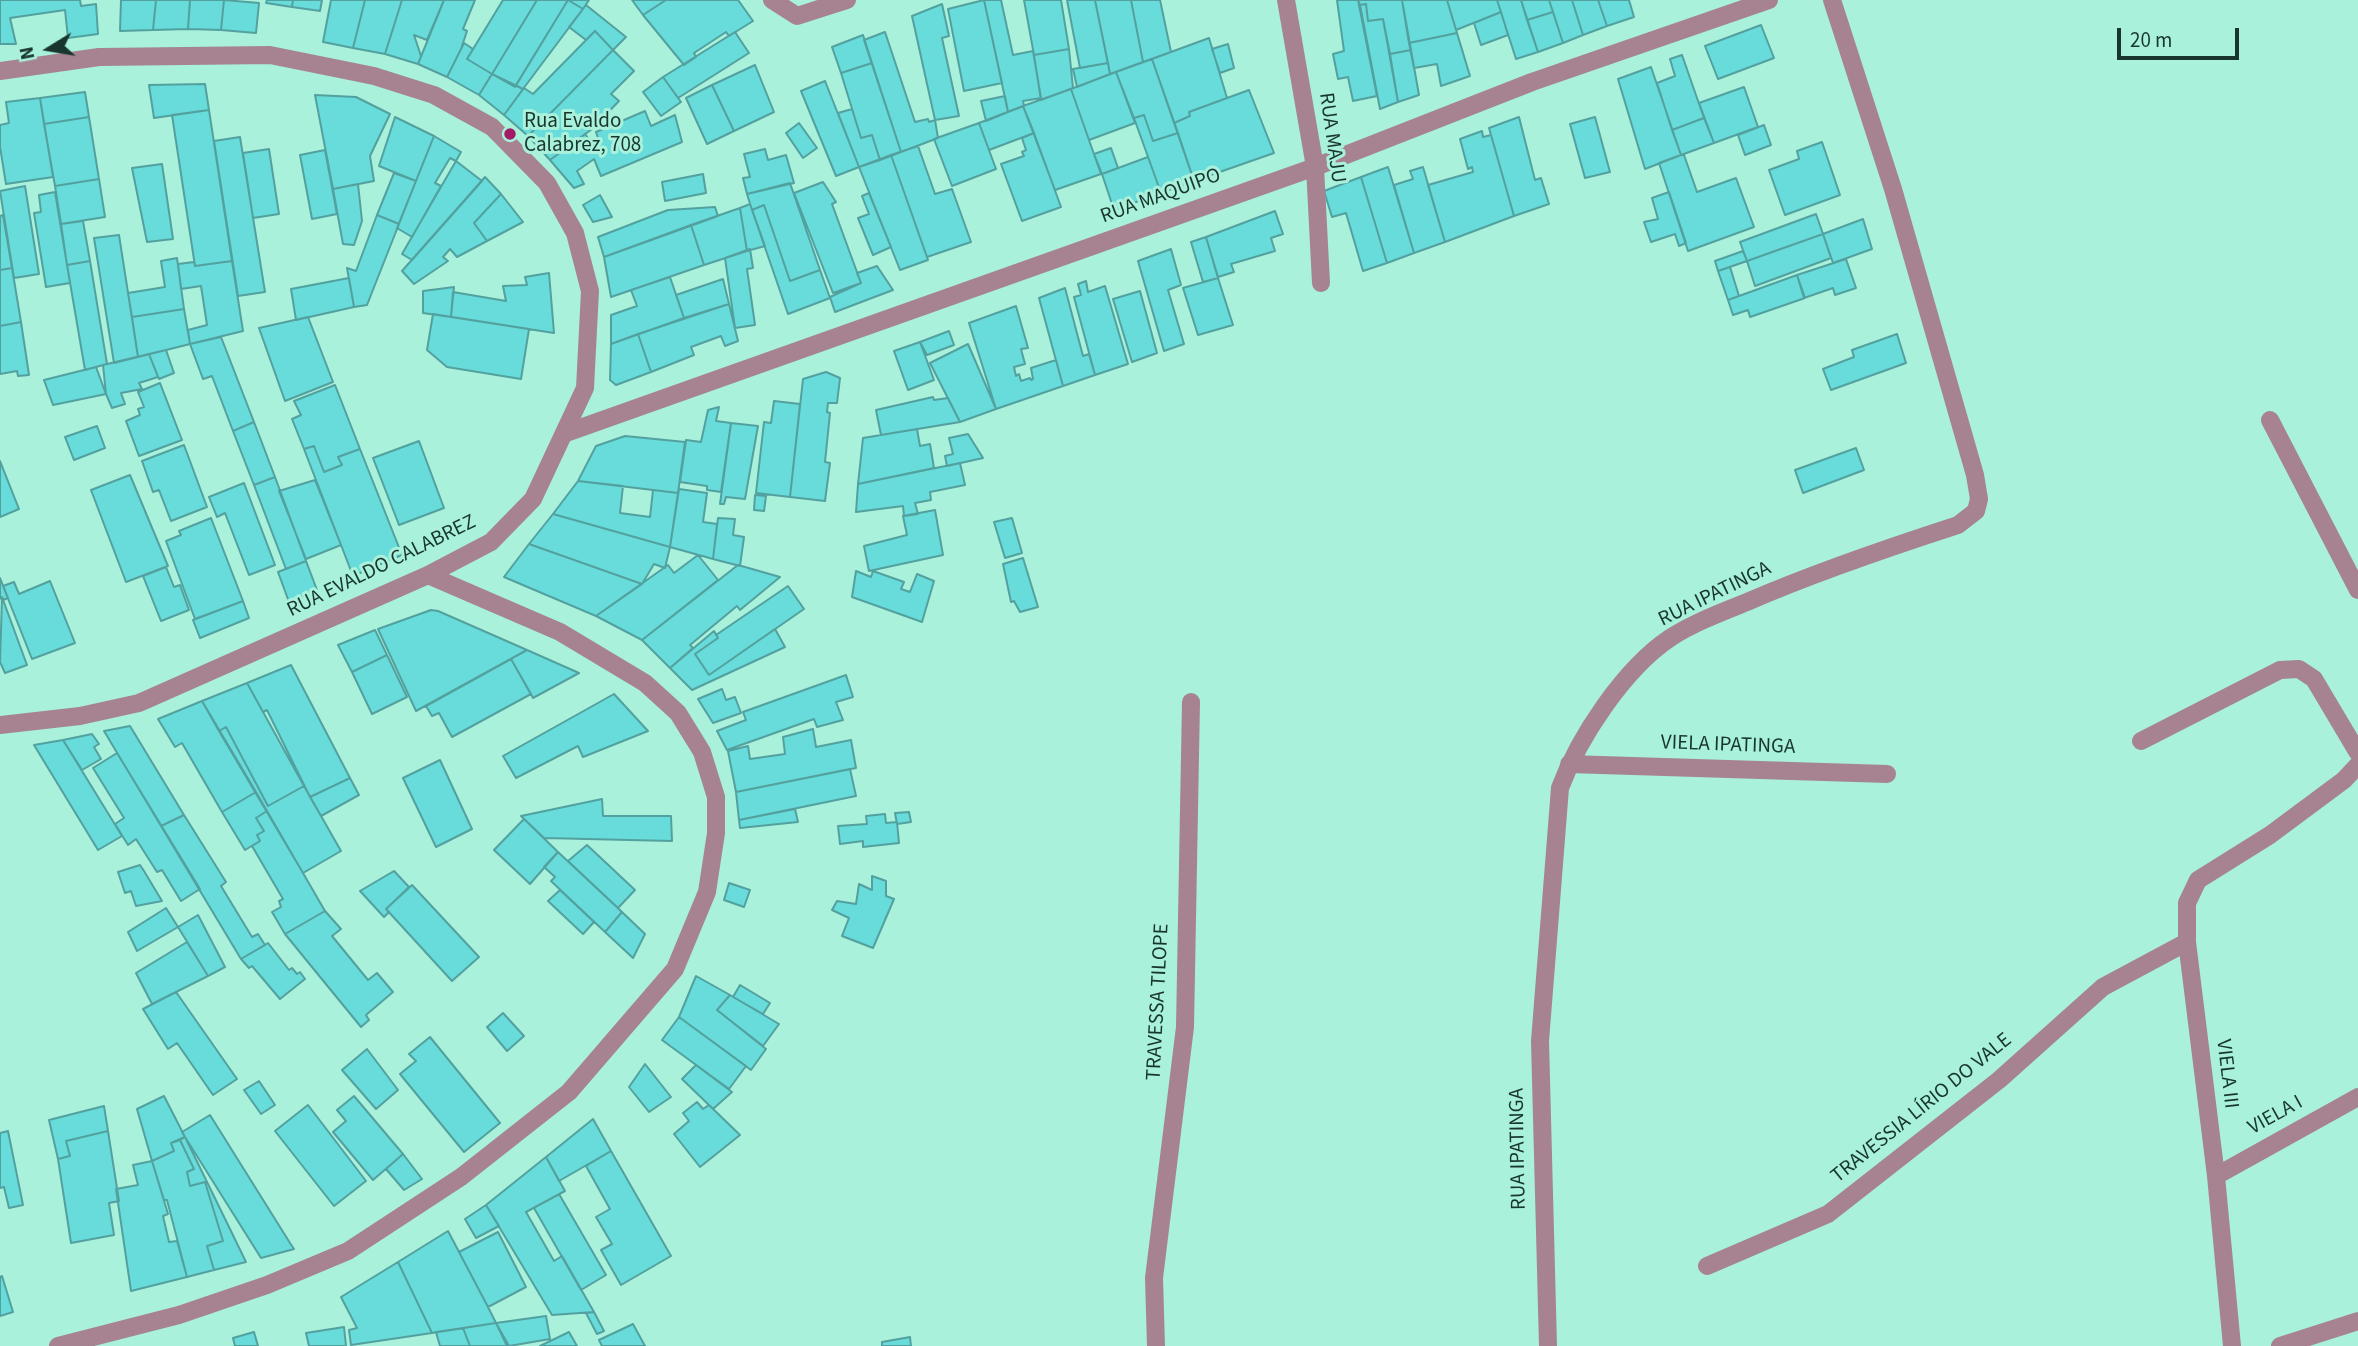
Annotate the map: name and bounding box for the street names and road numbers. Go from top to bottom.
street label: RUA MAJU [1312,91,1350,185]
street label: RUA MAQUIPO [1097,164,1225,230]
street label: RUA EVALDO CALABREZ [284,510,480,624]
street label: RUA IPATINGA [1655,557,1775,633]
street label: VIELA IPATINGA [1660,731,1796,761]
street label: TRAVESSA TILOPE [1142,923,1176,1081]
street label: TRAVESSIA LÍRIO DO VALE [1827,1028,2017,1190]
street label: VIELA III [2209,1038,2243,1110]
street label: RUA IPATINGA [1505,1088,1533,1210]
street label: VIELA I [2244,1091,2308,1141]

